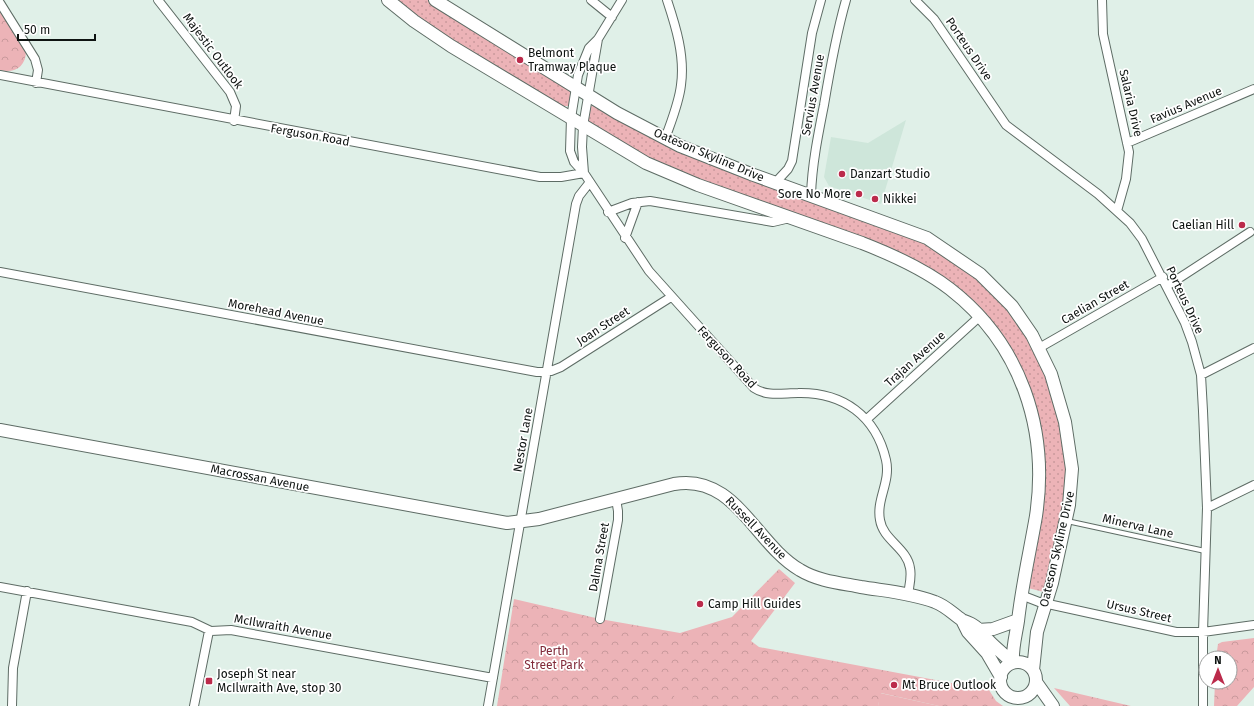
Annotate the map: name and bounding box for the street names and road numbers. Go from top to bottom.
street label: Majestic Outlook [180,10,246,92]
street label: Porteus Drive [943,15,995,83]
street label: Servius Avenue [799,53,827,137]
street label: Salaria Drive [1116,68,1146,138]
street label: Favius Avenue [1148,84,1224,126]
street label: Ferguson Road [269,121,351,149]
street label: Oateson Skyline Drive [652,125,766,185]
street label: Porteus Drive [1163,264,1207,336]
street label: Caelian Street [1059,277,1132,327]
street label: Morehead Avenue [227,296,325,328]
street label: Joan Street [574,303,632,348]
street label: Ferguson Road [695,323,759,391]
street label: Trajan Avenue [882,328,948,390]
street label: Nestor Lane [510,407,536,473]
street label: Macrossan Avenue [209,462,311,494]
street label: Oateson Skyline Drive [1037,490,1077,608]
street label: Russell Avenue [723,494,789,562]
street label: Minerva Lane [1101,511,1175,541]
street label: Dalma Street [586,521,612,593]
street label: Ursus Street [1105,597,1174,625]
street label: McIlwraith Avenue [233,611,333,643]

